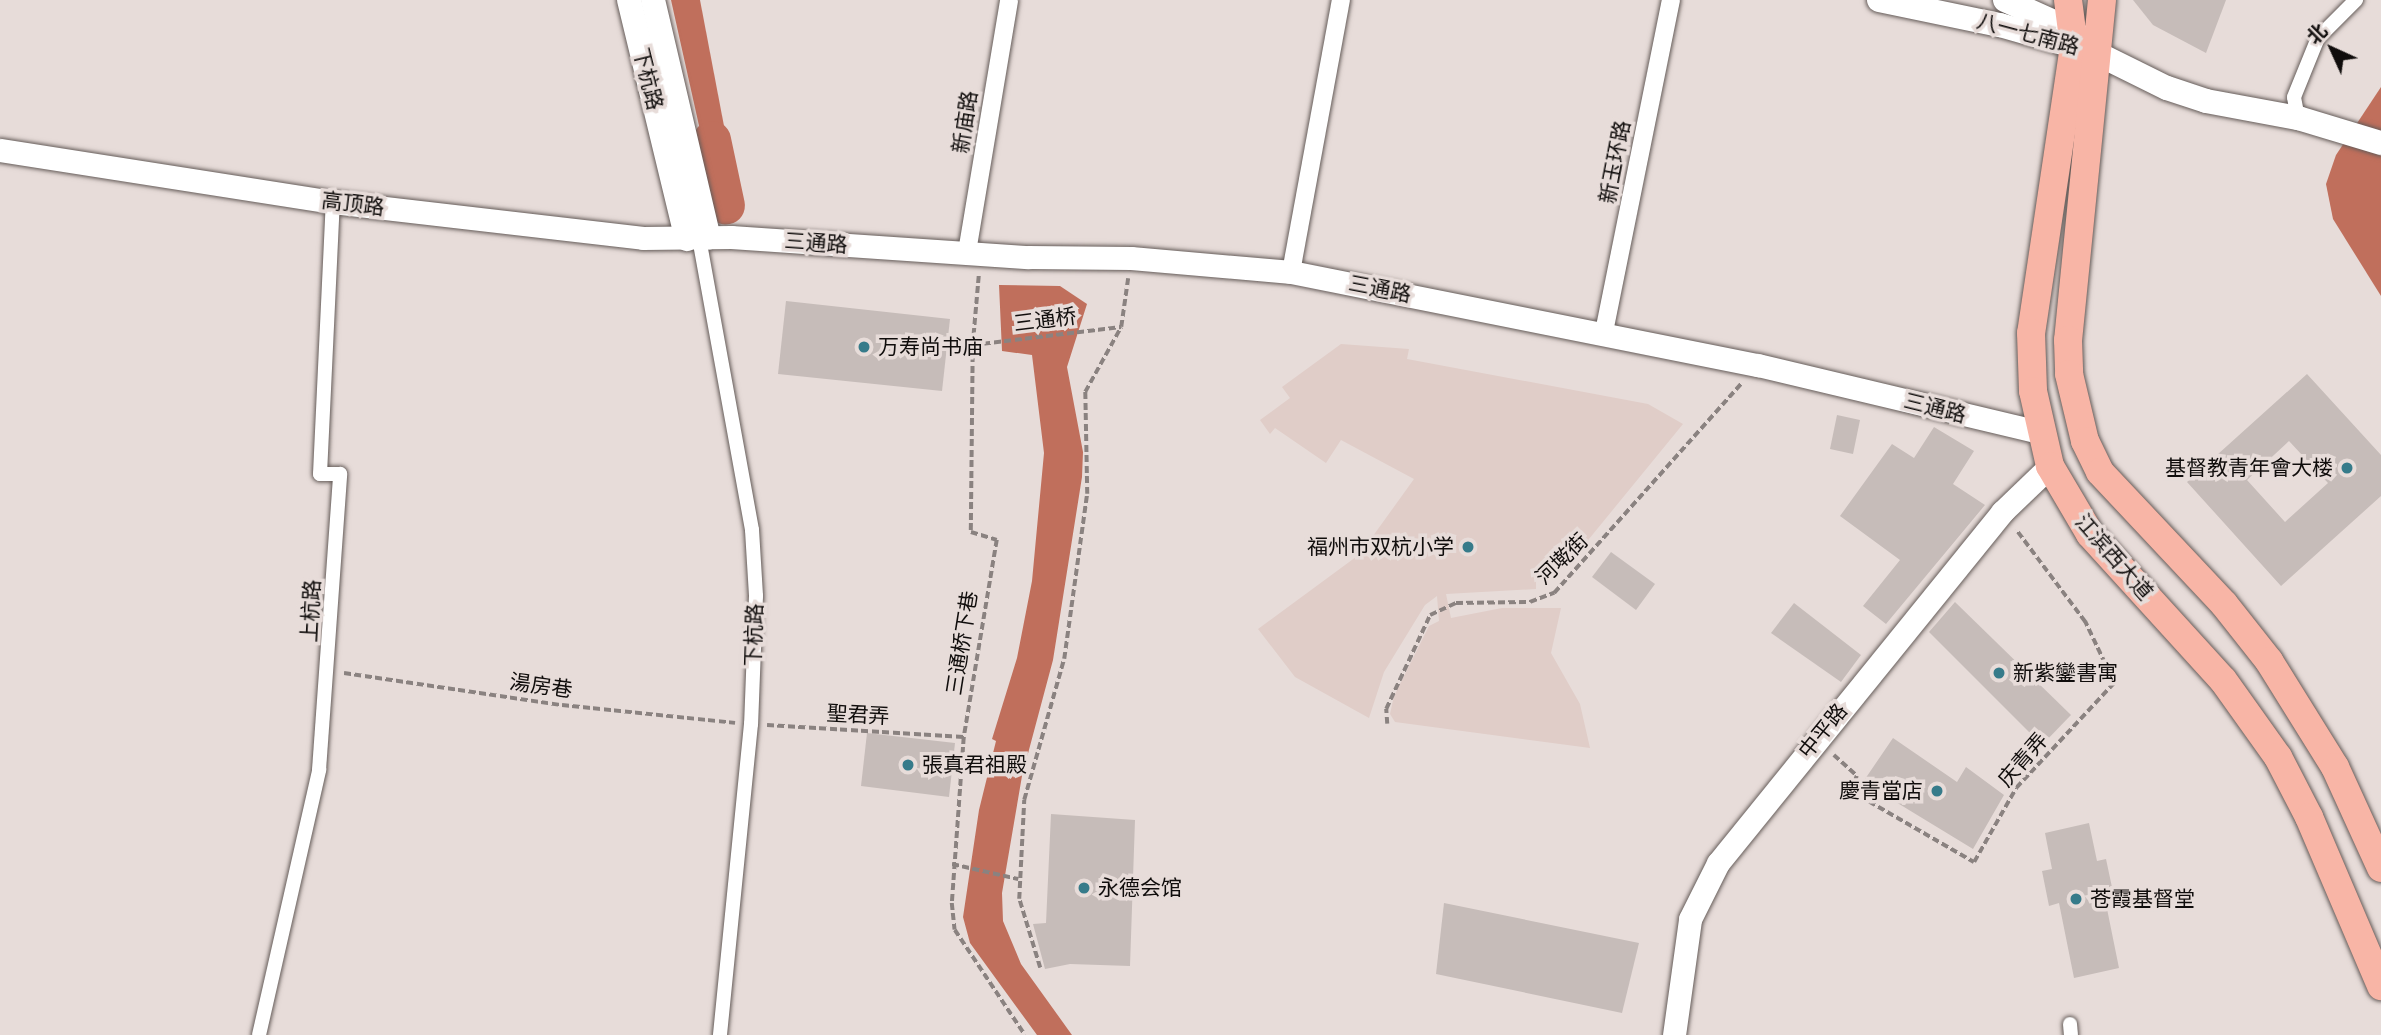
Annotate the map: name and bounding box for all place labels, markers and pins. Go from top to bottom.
place label: 万寿尚书庙 [878,334,983,360]
marker: 万寿尚书庙 [856,339,872,355]
place label: 基督教青年會大楼 [2165,455,2333,481]
marker: 基督教青年會大楼 [2339,460,2355,476]
place label: 福州市双杭小学 [1307,534,1454,560]
marker: 福州市双杭小学 [1460,539,1476,555]
place label: 新紫鑾書寓 [2013,660,2118,686]
marker: 新紫鑾書寓 [1991,665,2007,681]
place label: 張真君祖殿 [922,752,1027,778]
marker: 張真君祖殿 [900,757,916,773]
place label: 慶青當店 [1839,778,1923,804]
marker: 慶青當店 [1929,783,1945,799]
place label: 永德会馆 [1098,875,1182,901]
marker: 永德会馆 [1076,880,1092,896]
place label: 苍霞基督堂 [2090,886,2195,912]
marker: 苍霞基督堂 [2068,891,2084,907]

